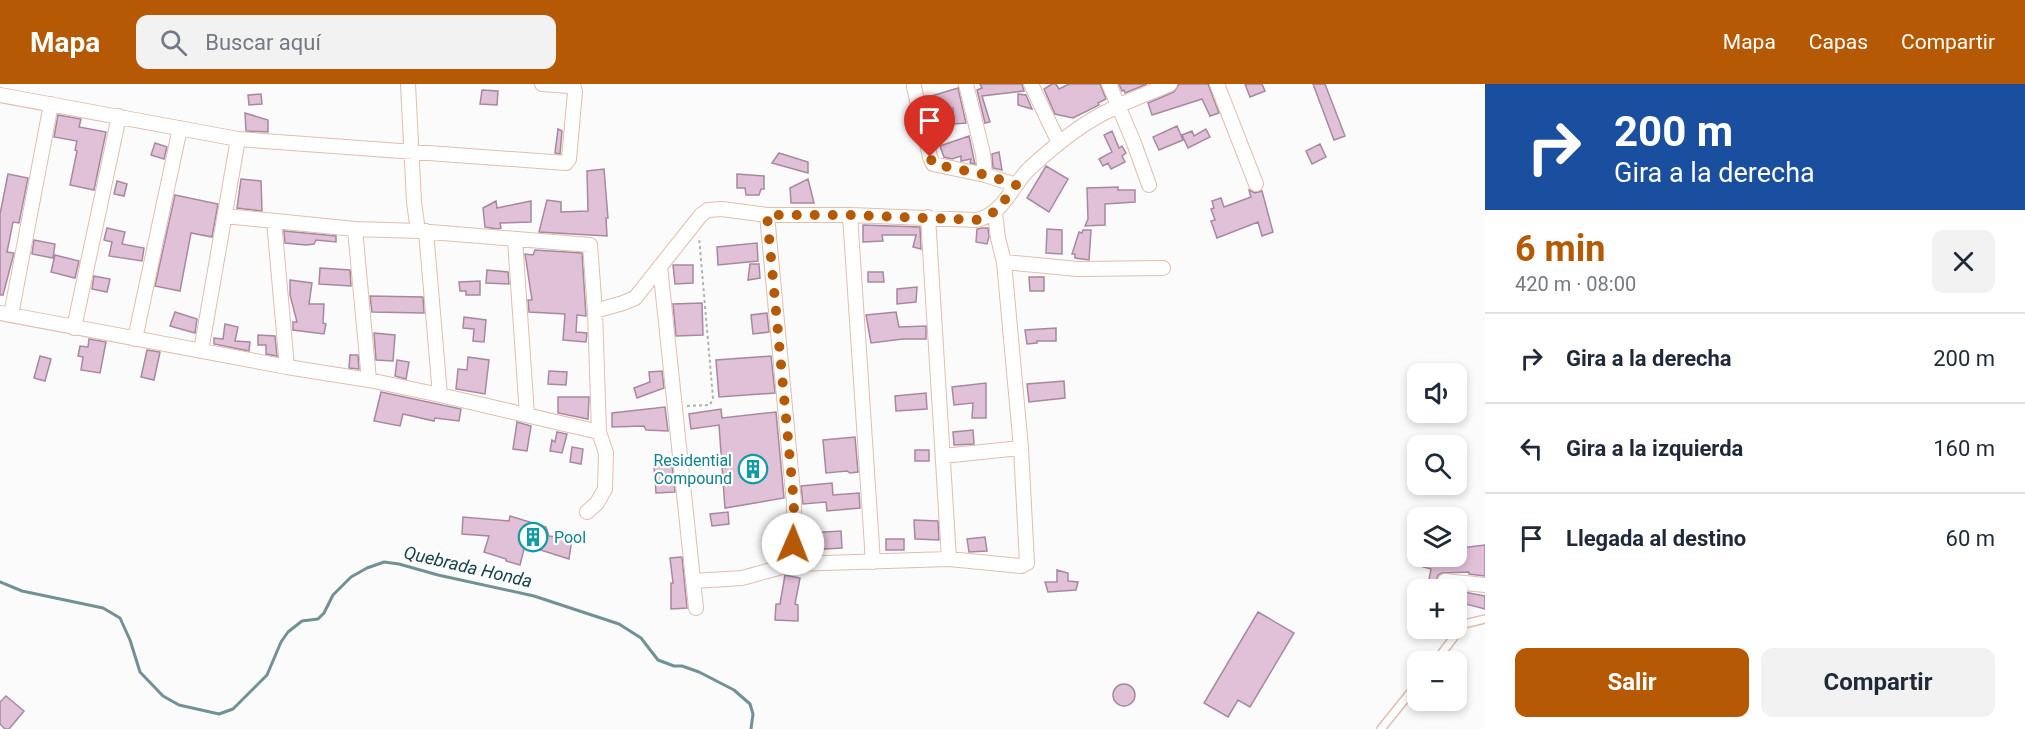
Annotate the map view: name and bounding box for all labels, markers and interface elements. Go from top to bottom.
search box [136,15,556,69]
text: Mapa [30,26,100,59]
icon: search [157,26,190,59]
text: Buscar aquí [205,30,321,55]
text: Mapa [1723,30,1776,54]
text: Capas [1809,30,1868,54]
text: Compartir [1901,30,1995,54]
pin [904,95,955,157]
icon: arrive [913,104,946,137]
text: 200 m [1614,107,1733,156]
icon: right [1515,108,1593,186]
text: Gira a la derecha [1614,157,1815,189]
text: 6 min [1515,228,1606,270]
button: close [1932,230,1995,293]
text: 420 m · 08:00 [1515,272,1636,296]
icon: right [1515,342,1548,375]
text: Gira a la derecha [1566,346,1732,371]
text: 200 m [1933,346,1995,371]
map controls [1407,363,1467,711]
button: sound [1407,363,1467,423]
icon: left [1515,432,1548,465]
button: search [1407,435,1467,495]
text: Gira a la izquierda [1566,436,1743,461]
text: 160 m [1933,436,1995,461]
place label: Residential Compound [653,451,732,488]
building icon: Residential Compound [737,453,769,485]
button: layers [1407,507,1467,567]
position arrow [761,512,825,576]
building icon: Pool [517,521,549,553]
icon: arrive [1515,522,1548,555]
text: Llegada al destino [1566,526,1746,551]
text: 60 m [1946,526,1995,551]
place label: Pool [554,528,586,547]
water label: Quebrada Honda [402,542,534,591]
button: + [1407,579,1467,639]
button: Salir [1515,648,1749,717]
button: Compartir [1761,648,1995,717]
button: − [1407,651,1467,711]

